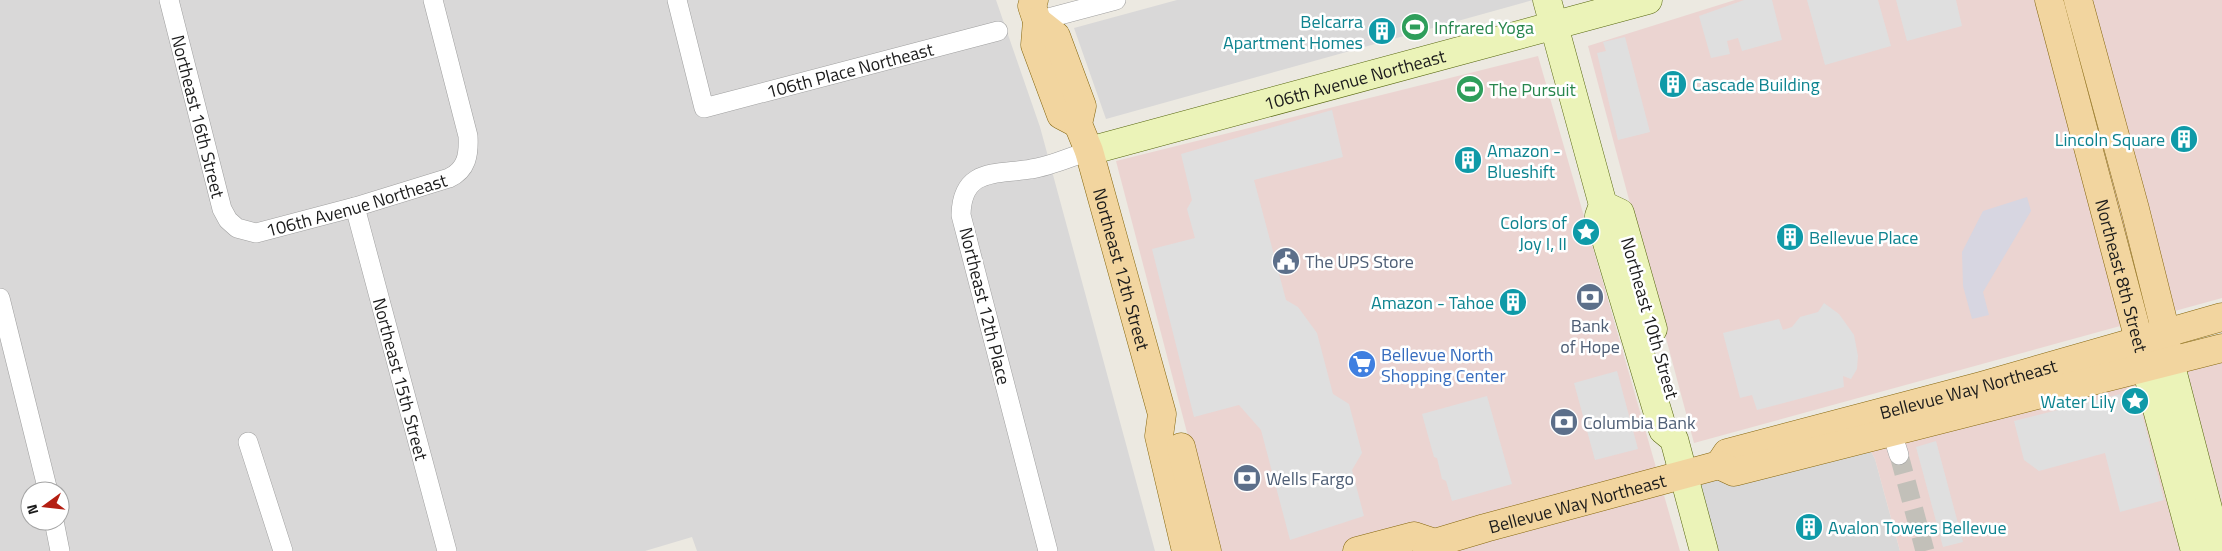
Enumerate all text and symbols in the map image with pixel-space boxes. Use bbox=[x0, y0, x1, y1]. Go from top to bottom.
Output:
place label: Belcarra Apartment Homes bbox=[1223, 8, 1363, 56]
sports icon: Infrared Yoga bbox=[1400, 12, 1430, 42]
place label: Infrared Yoga bbox=[1434, 14, 1534, 41]
building icon: Belcarra Apartment Homes bbox=[1367, 16, 1397, 46]
street label: Northeast 16th Street bbox=[165, 32, 232, 201]
street label: 106th Place Northeast bbox=[763, 35, 937, 105]
street label: 106th Avenue Northeast bbox=[1261, 42, 1449, 117]
building icon: Cascade Building bbox=[1658, 69, 1688, 99]
place label: Cascade Building bbox=[1692, 71, 1820, 98]
sports icon: The Pursuit bbox=[1455, 74, 1485, 104]
place label: The Pursuit bbox=[1489, 76, 1577, 103]
building icon: Lincoln Square bbox=[2169, 124, 2199, 154]
place label: Lincoln Square bbox=[2055, 126, 2165, 153]
place label: Amazon - Blueshift bbox=[1487, 137, 1561, 185]
building icon: Amazon - Blueshift bbox=[1453, 145, 1483, 175]
street label: 106th Avenue Northeast bbox=[263, 166, 451, 243]
street label: Northeast 12th Street bbox=[1086, 185, 1157, 354]
street label: Northeast 8th Street bbox=[2089, 196, 2155, 356]
place label: Colors of Joy I, II bbox=[1500, 209, 1567, 257]
place icon: Colors of Joy I, II bbox=[1571, 217, 1601, 247]
building icon: Bellevue Place bbox=[1775, 222, 1805, 252]
street label: Northeast 12th Place bbox=[952, 224, 1018, 388]
place label: Bellevue Place bbox=[1809, 224, 1918, 251]
street label: Northeast 10th Street bbox=[1614, 234, 1686, 403]
public building icon: The UPS Store bbox=[1271, 246, 1301, 276]
place label: The UPS Store bbox=[1305, 248, 1414, 275]
bank icon: Bank of Hope bbox=[1575, 282, 1605, 312]
building icon: Amazon - Tahoe bbox=[1498, 287, 1528, 317]
place label: Amazon - Tahoe bbox=[1371, 289, 1494, 316]
street label: Northeast 15th Street bbox=[366, 295, 436, 464]
place label: Bank of Hope bbox=[1560, 312, 1620, 360]
place label: Bellevue North Shopping Center bbox=[1381, 341, 1506, 389]
supermarket icon: Bellevue North Shopping Center bbox=[1347, 349, 1377, 379]
street label: Bellevue Way Northeast bbox=[1877, 351, 2061, 426]
place icon: Water Lily bbox=[2120, 386, 2150, 416]
place label: Water Lily bbox=[2040, 388, 2116, 415]
bank icon: Columbia Bank bbox=[1549, 407, 1579, 437]
place label: Columbia Bank bbox=[1583, 409, 1696, 436]
bank icon: Wells Fargo bbox=[1232, 463, 1262, 493]
place label: Wells Fargo bbox=[1266, 465, 1354, 492]
street label: Bellevue Way Northeast bbox=[1485, 466, 1670, 540]
north arrow bbox=[20, 481, 70, 531]
text: N bbox=[21, 502, 43, 517]
building icon: Avalon Towers Bellevue bbox=[1794, 512, 1824, 542]
place label: Avalon Towers Bellevue bbox=[1828, 514, 2007, 541]

